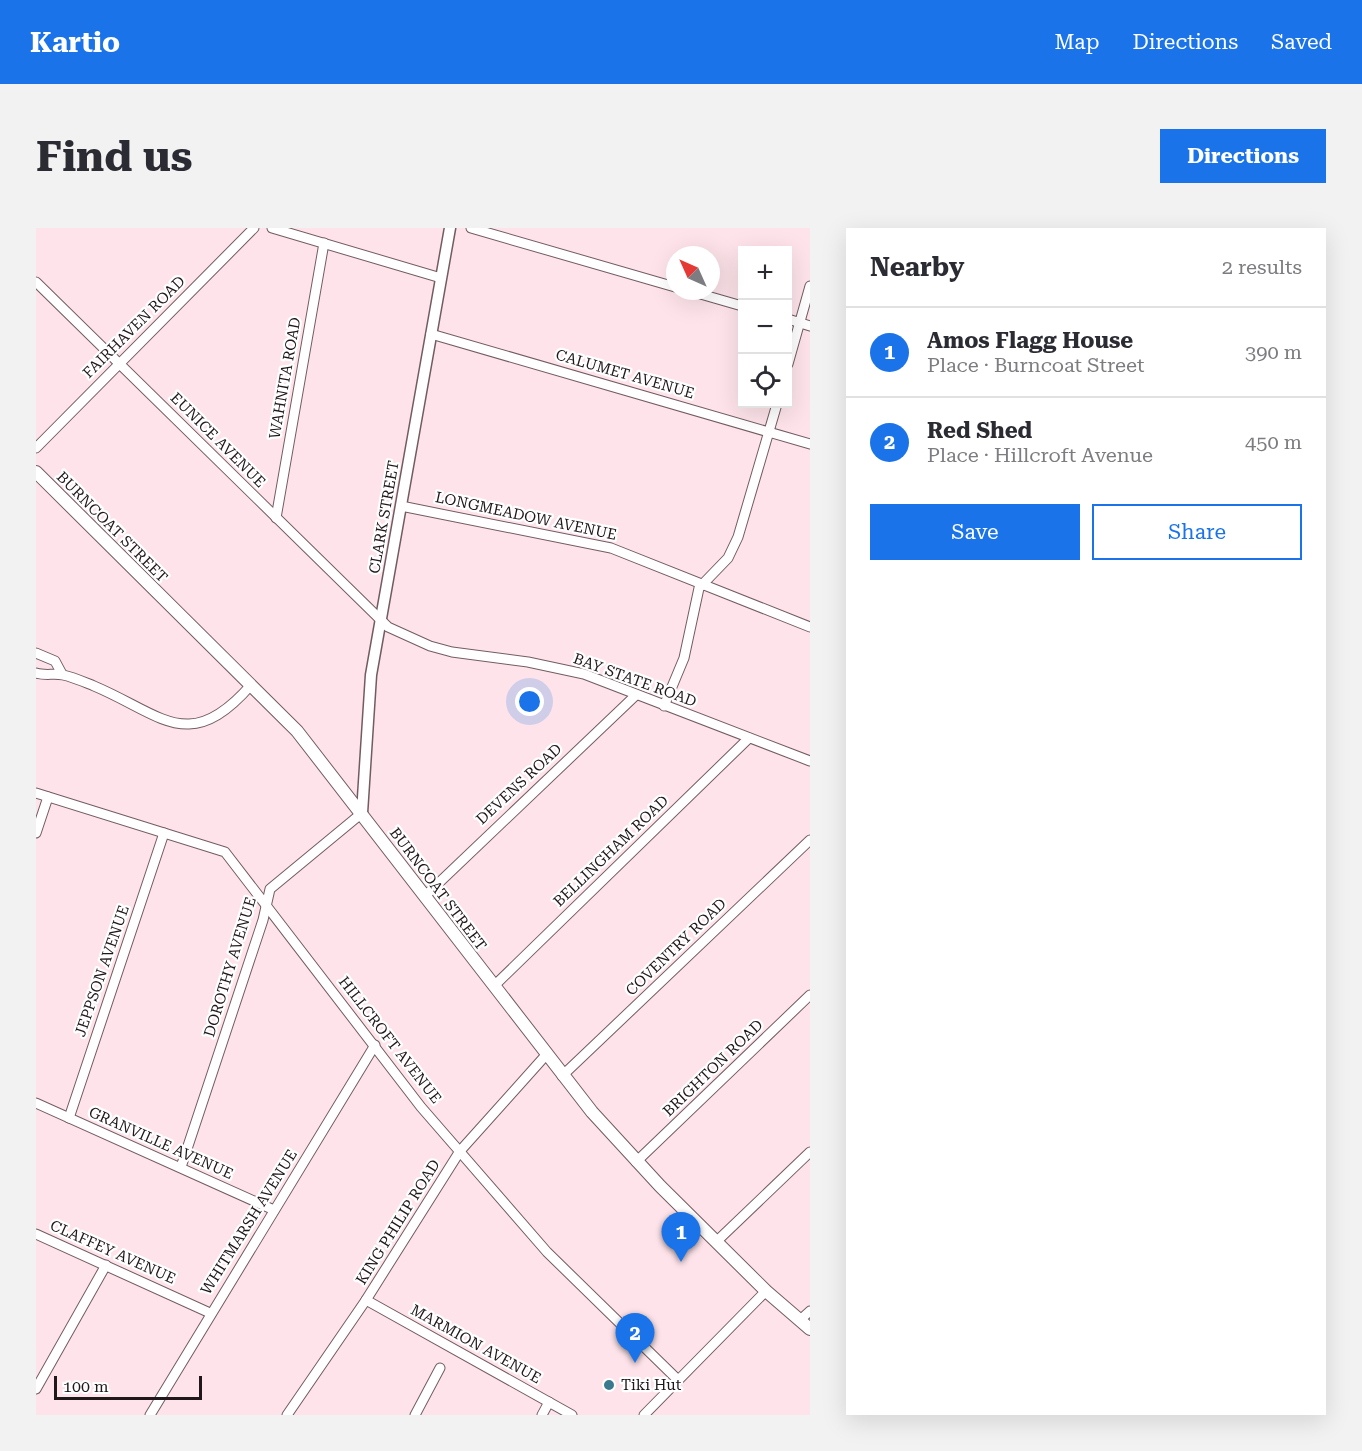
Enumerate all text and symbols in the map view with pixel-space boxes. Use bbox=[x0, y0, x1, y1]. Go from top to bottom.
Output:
text: Kartio bbox=[30, 26, 120, 59]
text: Map bbox=[1055, 30, 1099, 54]
text: Directions bbox=[1132, 30, 1238, 54]
text: Saved bbox=[1271, 30, 1332, 54]
button: Directions bbox=[1160, 129, 1326, 183]
text: Find us bbox=[36, 132, 193, 181]
north arrow bbox=[666, 246, 720, 300]
map controls bbox=[738, 246, 792, 408]
button: + bbox=[738, 246, 792, 300]
text: Nearby bbox=[870, 252, 964, 282]
text: 2 results bbox=[1222, 255, 1302, 279]
street label: FAIRHAVEN ROAD bbox=[79, 272, 189, 382]
button: − bbox=[738, 300, 792, 354]
street label: WAHNITA ROAD bbox=[265, 316, 305, 440]
text: Amos Flagg House bbox=[927, 328, 1133, 353]
text: 1 bbox=[884, 340, 895, 364]
text: 390 m bbox=[1245, 340, 1302, 364]
street label: CALUMET AVENUE bbox=[554, 346, 696, 402]
text: Place · Burncoat Street bbox=[927, 353, 1144, 377]
button: locate bbox=[738, 354, 792, 408]
street label: EUNICE AVENUE bbox=[167, 389, 269, 491]
text: Red Shed bbox=[927, 418, 1032, 443]
text: 2 bbox=[884, 430, 895, 454]
text: 450 m bbox=[1245, 430, 1302, 454]
text: Place · Hillcroft Avenue bbox=[927, 443, 1153, 467]
street label: CLARK STREET bbox=[365, 459, 403, 575]
street label: BURNCOAT STREET bbox=[53, 468, 171, 586]
street label: LONGMEADOW AVENUE bbox=[434, 488, 618, 544]
button: Save bbox=[870, 504, 1080, 560]
button: Share bbox=[1092, 504, 1302, 560]
street label: BAY STATE ROAD bbox=[571, 649, 699, 711]
your location bbox=[515, 687, 544, 716]
street label: DEVENS ROAD bbox=[472, 740, 566, 828]
street label: BELLINGHAM ROAD bbox=[550, 792, 672, 910]
street label: BURNCOAT STREET bbox=[386, 824, 490, 954]
street label: DOROTHY AVENUE bbox=[200, 895, 260, 1039]
street label: COVENTRY ROAD bbox=[622, 895, 730, 999]
street label: JEPPSON AVENUE bbox=[71, 903, 133, 1039]
street label: HILLCROFT AVENUE bbox=[335, 973, 445, 1107]
street label: BRIGHTON ROAD bbox=[659, 1016, 767, 1120]
street label: GRANVILLE AVENUE bbox=[86, 1103, 236, 1183]
street label: WHITMARSH AVENUE bbox=[197, 1146, 301, 1298]
street label: KING PHILIP ROAD bbox=[352, 1156, 444, 1288]
pin: 1 bbox=[662, 1212, 700, 1262]
street label: CLAFFEY AVENUE bbox=[47, 1216, 179, 1288]
street label: MARMION AVENUE bbox=[408, 1301, 544, 1387]
pin: 2 bbox=[616, 1314, 654, 1363]
scale bar bbox=[54, 1373, 202, 1400]
place label: Tiki Hut bbox=[621, 1376, 682, 1394]
text: 100 m bbox=[63, 1377, 109, 1396]
marker: Tiki Hut bbox=[602, 1378, 616, 1392]

